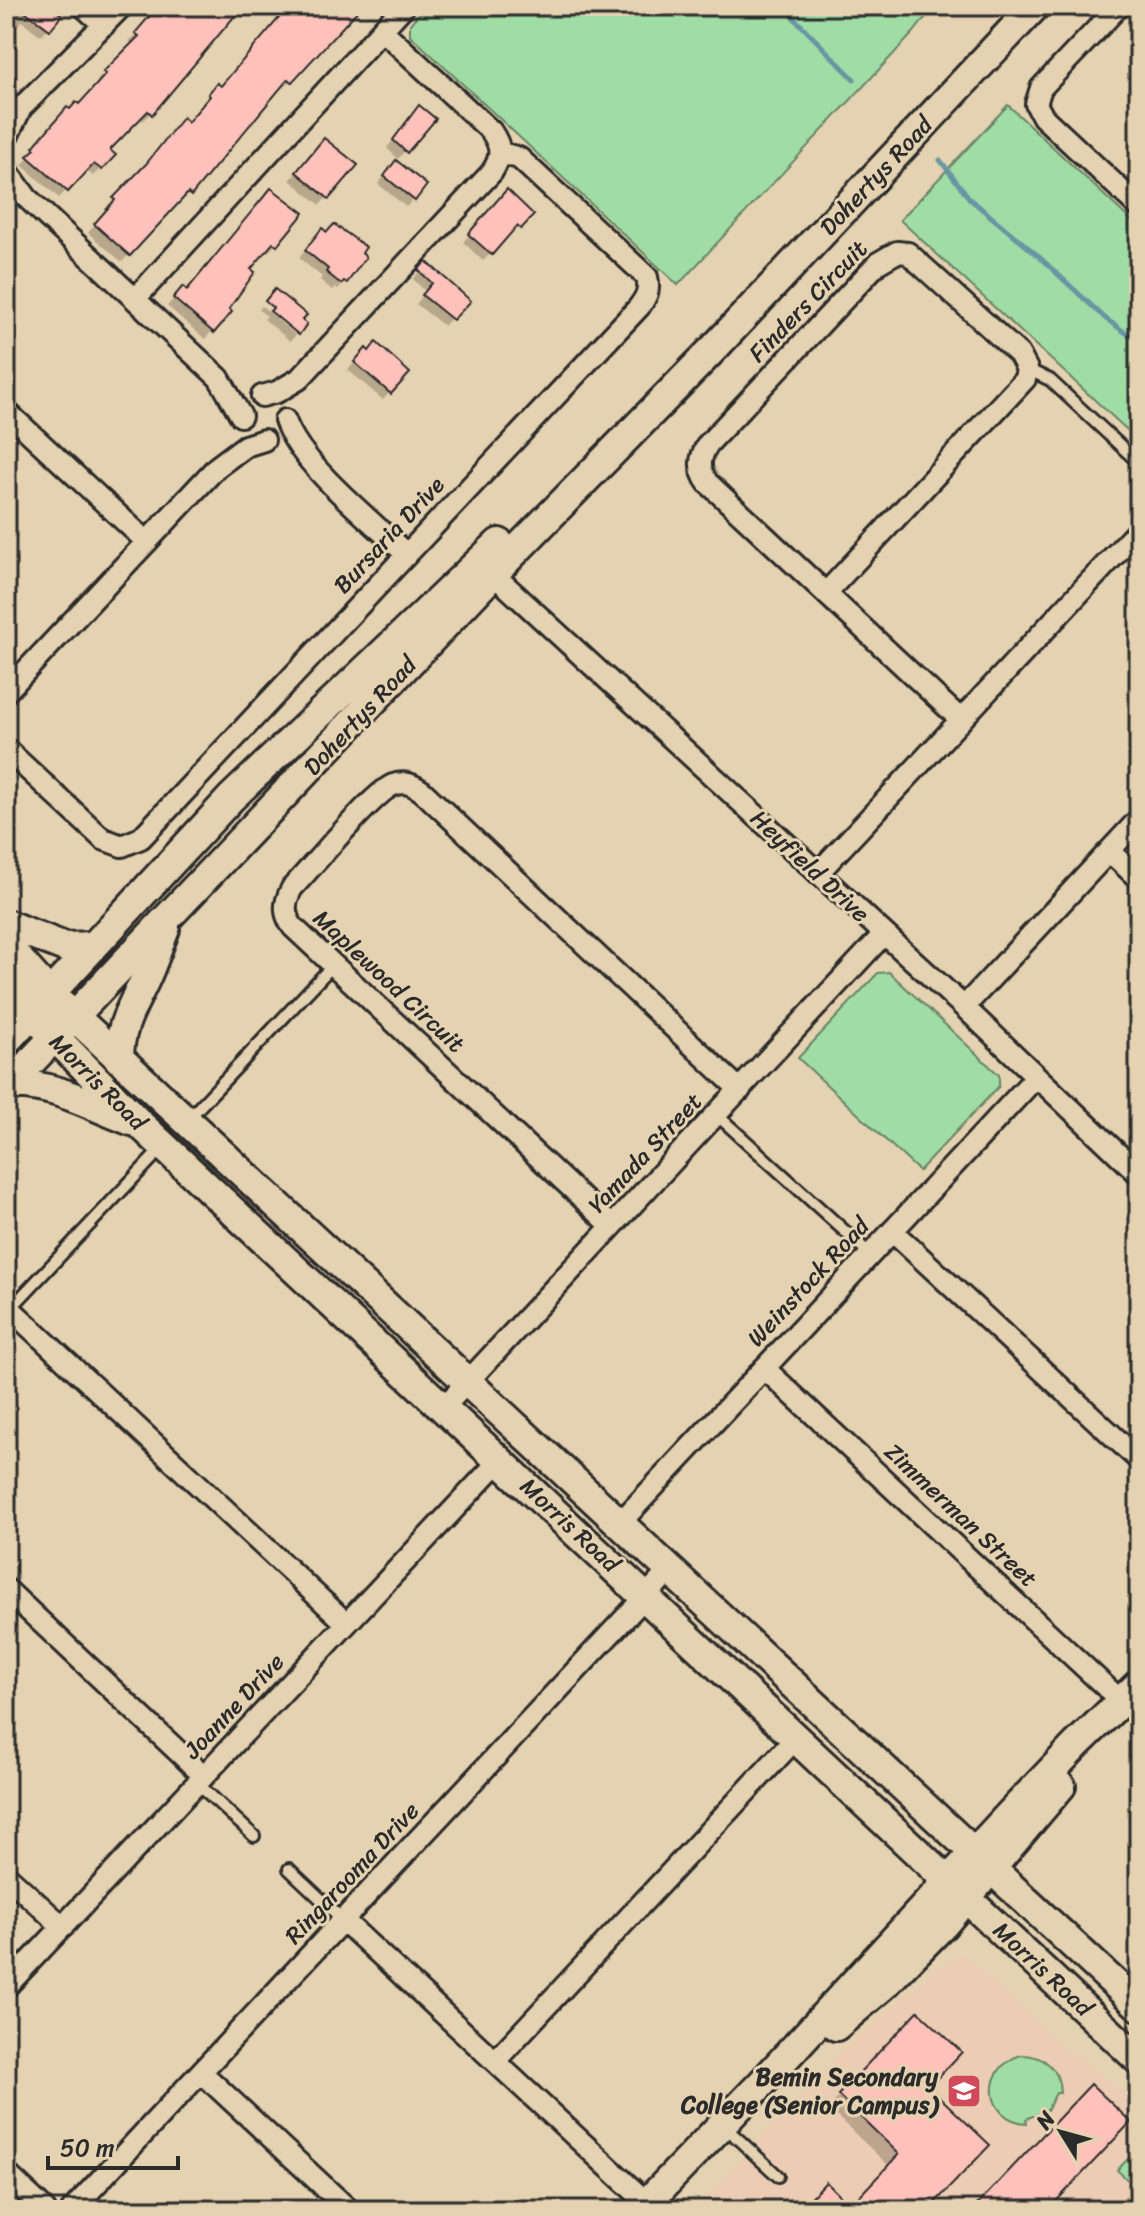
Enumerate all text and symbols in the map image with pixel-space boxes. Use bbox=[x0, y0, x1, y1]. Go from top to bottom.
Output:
street label: Dohertys Road bbox=[809, 105, 944, 246]
street label: Finders Circuit bbox=[738, 230, 878, 372]
street label: Bursaria Drive bbox=[323, 466, 456, 604]
street label: Dohertys Road bbox=[293, 645, 428, 786]
street label: Heyfield Drive bbox=[740, 799, 880, 933]
street label: Maplewood Circuit bbox=[303, 899, 475, 1063]
street label: Morris Road bbox=[39, 1023, 159, 1143]
street label: Yamada Street bbox=[577, 1082, 713, 1224]
street label: Weinstock Road bbox=[736, 1206, 881, 1357]
street label: Zimmerman Street bbox=[874, 1432, 1048, 1598]
street label: Morris Road bbox=[510, 1467, 632, 1585]
street label: Joanne Drive bbox=[172, 1643, 295, 1770]
street label: Ringarooma Drive bbox=[274, 1792, 430, 1954]
street label: Morris Road bbox=[983, 1911, 1105, 2029]
place label: Bemin Secondary College (Senior Campus) bbox=[680, 2056, 939, 2126]
school or university icon: Bemin Secondary College (Senior Campus) bbox=[945, 2072, 983, 2110]
north arrow bbox=[1021, 2092, 1101, 2172]
text: N bbox=[1025, 2102, 1066, 2139]
scale bar bbox=[48, 2120, 178, 2170]
text: 50 m bbox=[60, 2127, 115, 2169]

